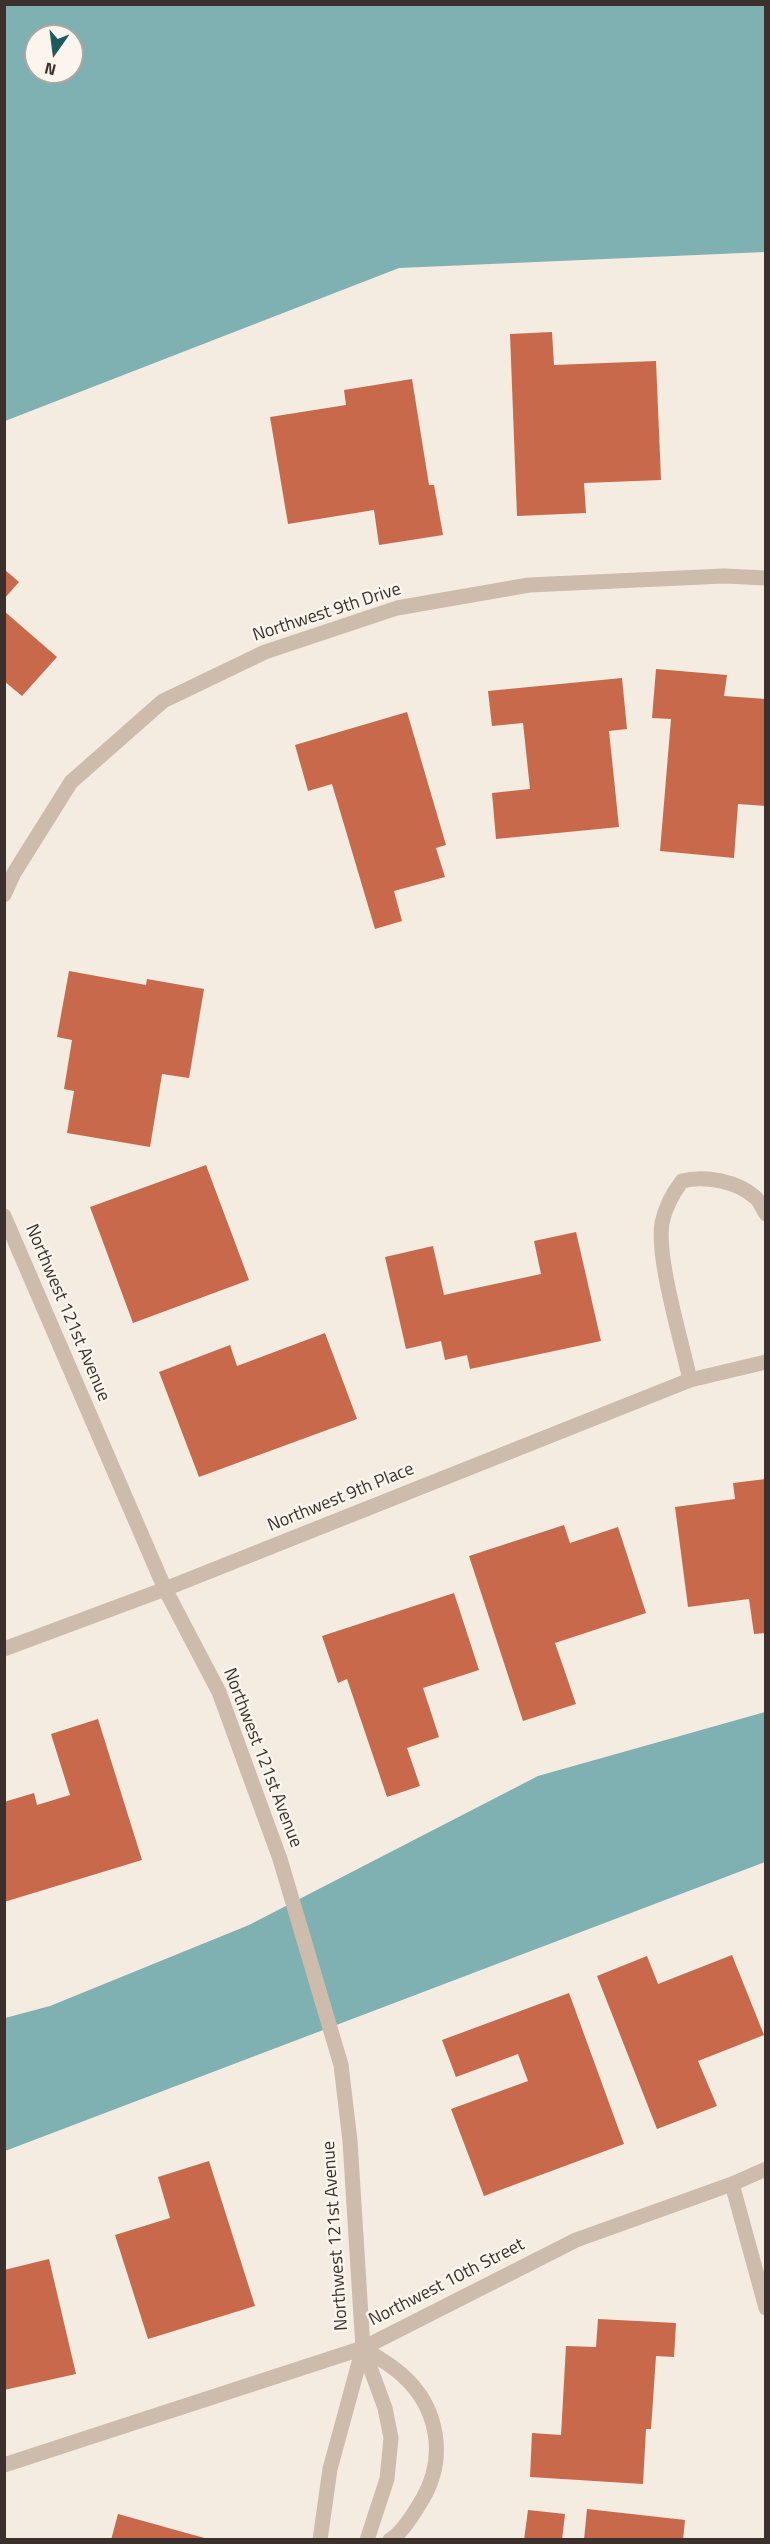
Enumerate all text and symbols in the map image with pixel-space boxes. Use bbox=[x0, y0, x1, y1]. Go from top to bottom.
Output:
north arrow bbox=[24, 24, 84, 84]
text: N bbox=[42, 57, 58, 83]
street label: Northwest 9th Drive bbox=[250, 579, 404, 647]
street label: Northwest 121st Avenue bbox=[20, 1221, 114, 1405]
street label: Northwest 9th Place bbox=[265, 1459, 417, 1537]
street label: Northwest 121st Avenue bbox=[218, 1665, 306, 1851]
street label: Northwest 121st Avenue bbox=[319, 2140, 353, 2332]
street label: Northwest 10th Street bbox=[366, 2234, 528, 2332]

